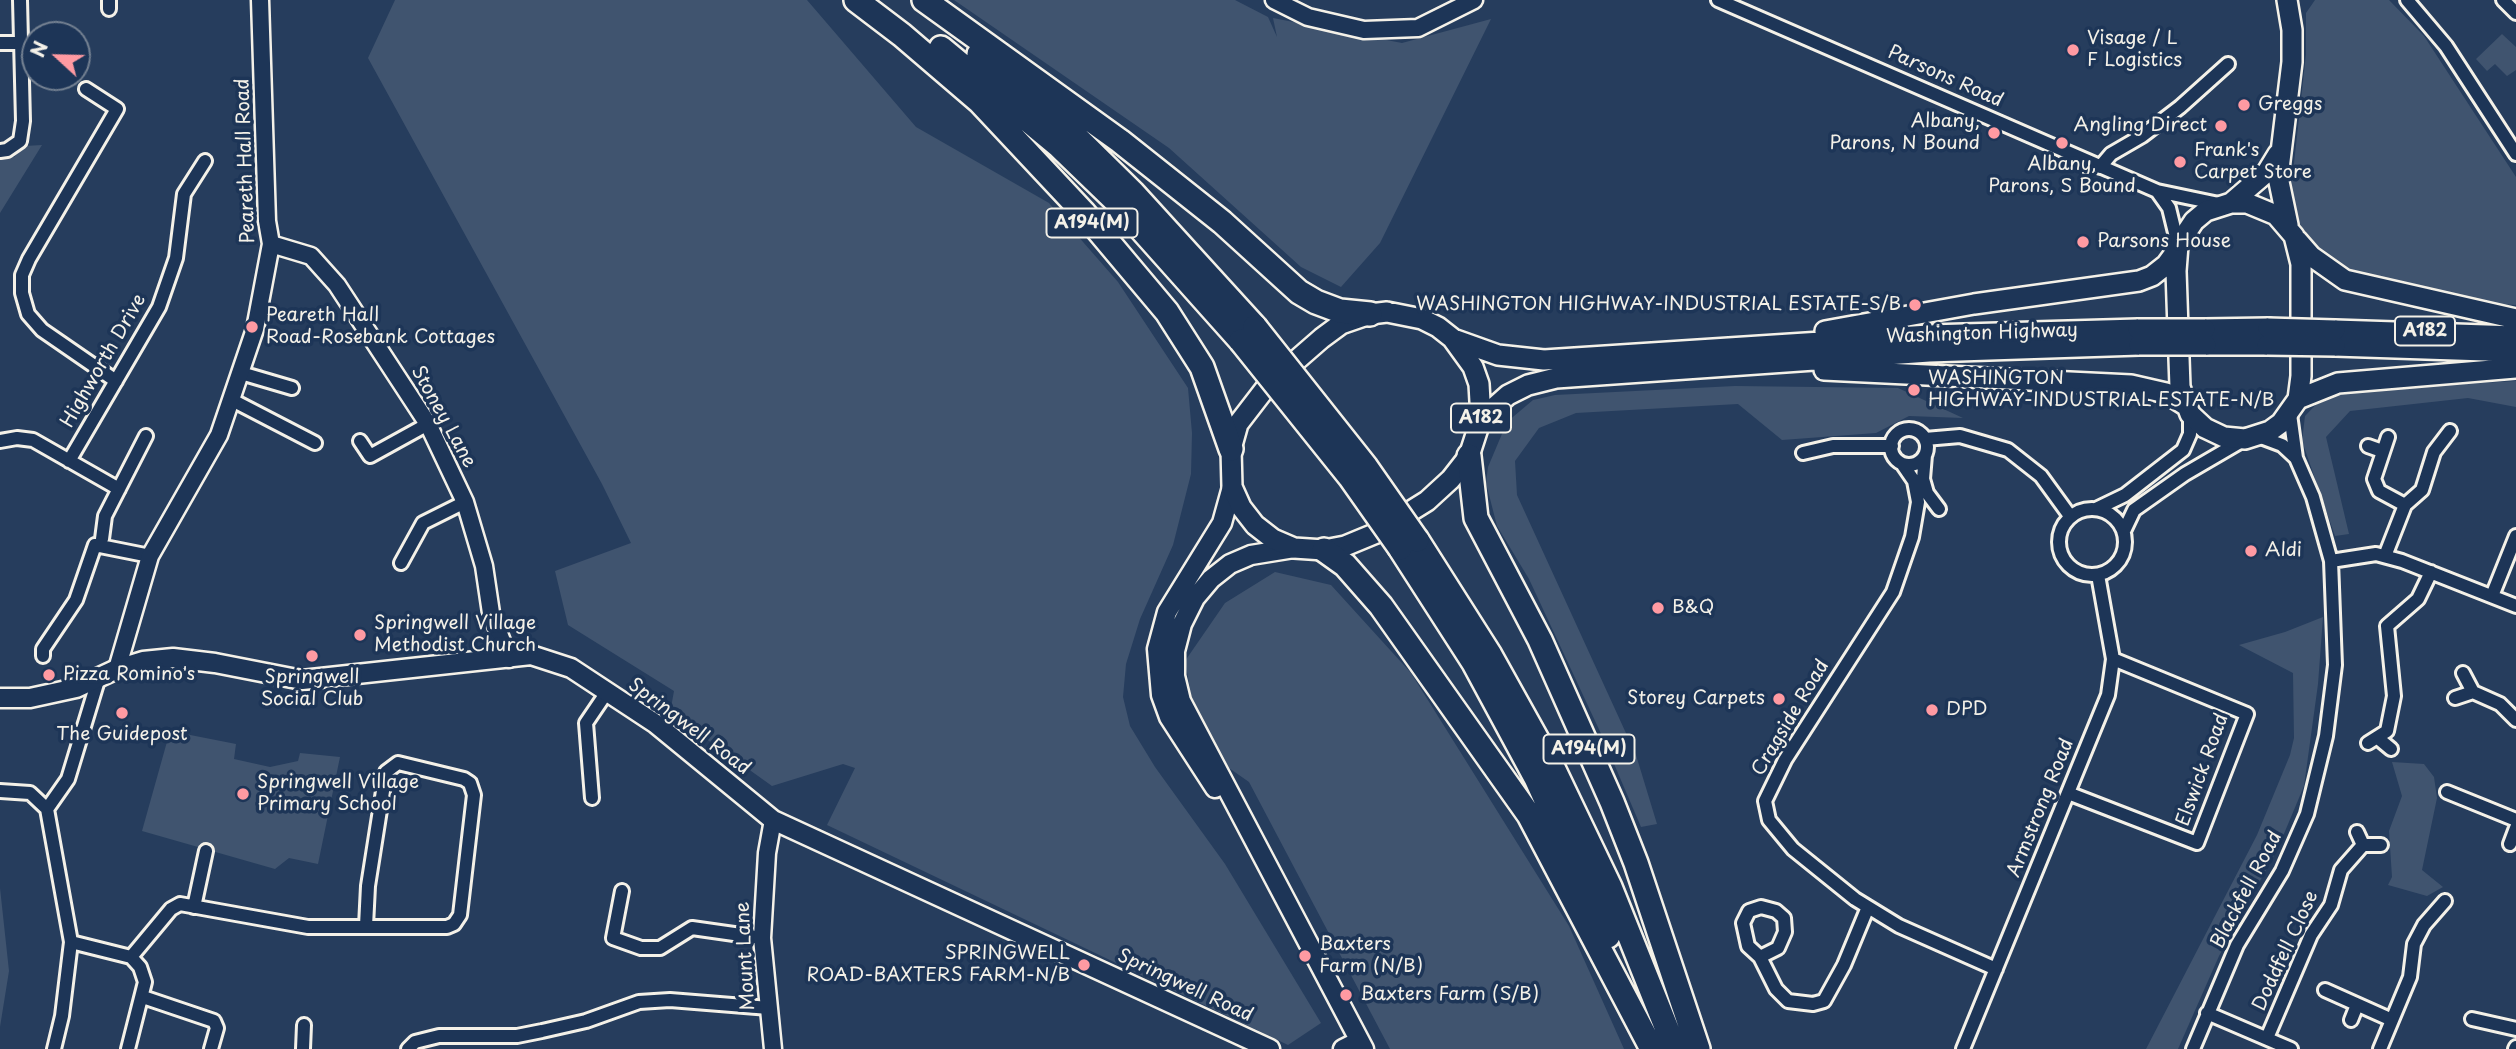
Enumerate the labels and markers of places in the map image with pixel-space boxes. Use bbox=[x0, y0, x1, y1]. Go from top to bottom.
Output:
place label: Visage / L F Logistics bbox=[2087, 28, 2182, 72]
marker: Visage / L F Logistics bbox=[2065, 42, 2081, 58]
place label: Greggs bbox=[2258, 94, 2322, 116]
marker: Greggs bbox=[2236, 97, 2252, 113]
place label: Albany, Parons, N Bound bbox=[1830, 111, 1980, 155]
place label: Angling Direct bbox=[2074, 115, 2207, 137]
marker: Angling Direct bbox=[2213, 118, 2229, 134]
marker: Albany, Parons, N Bound bbox=[1986, 125, 2002, 141]
marker: Albany, Parons, S Bound bbox=[2054, 135, 2070, 151]
place label: Frank's Carpet Store bbox=[2194, 140, 2312, 184]
place label: Albany, Parons, S Bound bbox=[1988, 154, 2136, 198]
marker: Frank's Carpet Store bbox=[2172, 154, 2188, 170]
place label: Parsons House bbox=[2097, 231, 2231, 253]
marker: Parsons House bbox=[2075, 234, 2091, 250]
place label: WASHINGTON HIGHWAY-INDUSTRIAL ESTATE-S/B bbox=[1416, 294, 1901, 316]
marker: WASHINGTON HIGHWAY-INDUSTRIAL ESTATE-S/B bbox=[1907, 297, 1923, 313]
place label: Peareth Hall Road-Rosebank Cottages bbox=[266, 305, 495, 349]
marker: Peareth Hall Road-Rosebank Cottages bbox=[244, 319, 260, 335]
place label: WASHINGTON HIGHWAY-INDUSTRIAL ESTATE-N/B bbox=[1928, 368, 2274, 412]
marker: WASHINGTON HIGHWAY-INDUSTRIAL ESTATE-N/B bbox=[1906, 382, 1922, 398]
place label: Aldi bbox=[2265, 540, 2302, 562]
marker: Aldi bbox=[2243, 543, 2259, 559]
place label: B&Q bbox=[1672, 597, 1714, 619]
marker: B&Q bbox=[1650, 600, 1666, 616]
place label: Springwell Village Methodist Church bbox=[374, 613, 536, 657]
marker: Springwell Village Methodist Church bbox=[352, 627, 368, 643]
marker: Springwell Social Club bbox=[304, 648, 320, 664]
place label: Pizza Romino's bbox=[63, 664, 195, 686]
marker: Pizza Romino's bbox=[41, 667, 57, 683]
place label: Springwell Social Club bbox=[261, 667, 363, 711]
place label: Storey Carpets bbox=[1627, 688, 1765, 710]
marker: Storey Carpets bbox=[1771, 691, 1787, 707]
place label: DPD bbox=[1946, 699, 1988, 721]
marker: DPD bbox=[1924, 702, 1940, 718]
marker: The Guidepost bbox=[114, 705, 130, 721]
place label: The Guidepost bbox=[56, 724, 188, 746]
place label: Springwell Village Primary School bbox=[257, 772, 419, 816]
marker: Springwell Village Primary School bbox=[235, 786, 251, 802]
place label: Baxters Farm (N/B) bbox=[1319, 934, 1423, 978]
place label: SPRINGWELL ROAD-BAXTERS FARM-N/B bbox=[807, 943, 1070, 987]
marker: Baxters Farm (N/B) bbox=[1297, 948, 1313, 964]
marker: SPRINGWELL ROAD-BAXTERS FARM-N/B bbox=[1076, 957, 1092, 973]
place label: Baxters Farm (S/B) bbox=[1360, 984, 1539, 1006]
marker: Baxters Farm (S/B) bbox=[1338, 987, 1354, 1003]

